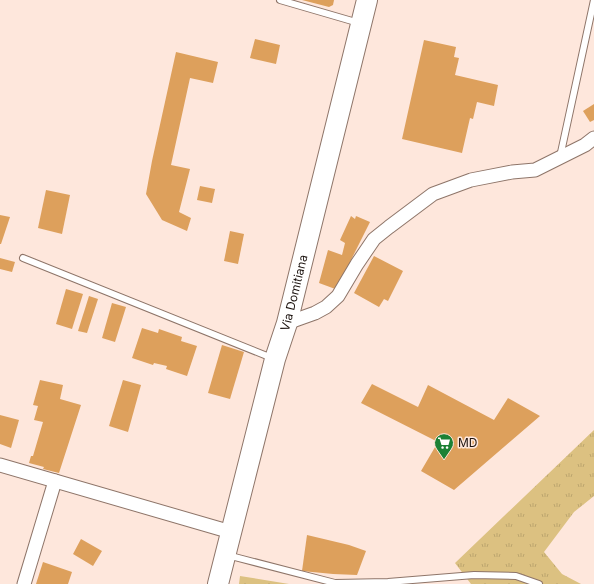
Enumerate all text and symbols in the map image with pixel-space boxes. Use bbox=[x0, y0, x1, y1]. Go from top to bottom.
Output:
street label: Via Domitiana bbox=[277, 253, 311, 333]
supermarket icon: MD bbox=[433, 432, 455, 460]
place label: MD bbox=[458, 435, 478, 450]

